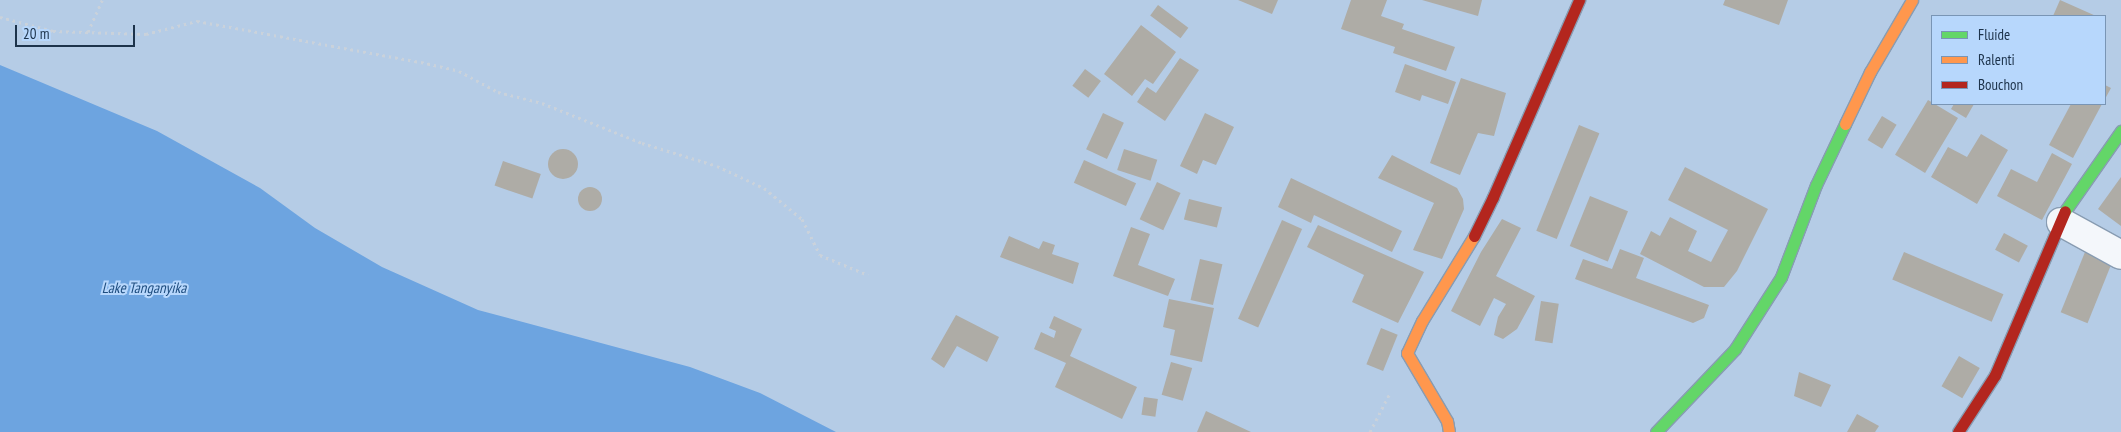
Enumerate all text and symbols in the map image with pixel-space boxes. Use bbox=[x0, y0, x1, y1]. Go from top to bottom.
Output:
scale bar bbox=[18, 15, 138, 47]
legend bbox=[1931, 15, 2106, 105]
text: 20 m bbox=[23, 24, 49, 43]
text: Fluide bbox=[1978, 25, 2010, 44]
text: Ralenti bbox=[1978, 50, 2015, 69]
text: Bouchon bbox=[1978, 75, 2023, 94]
water label: Lake Tanganyika bbox=[102, 279, 186, 297]

